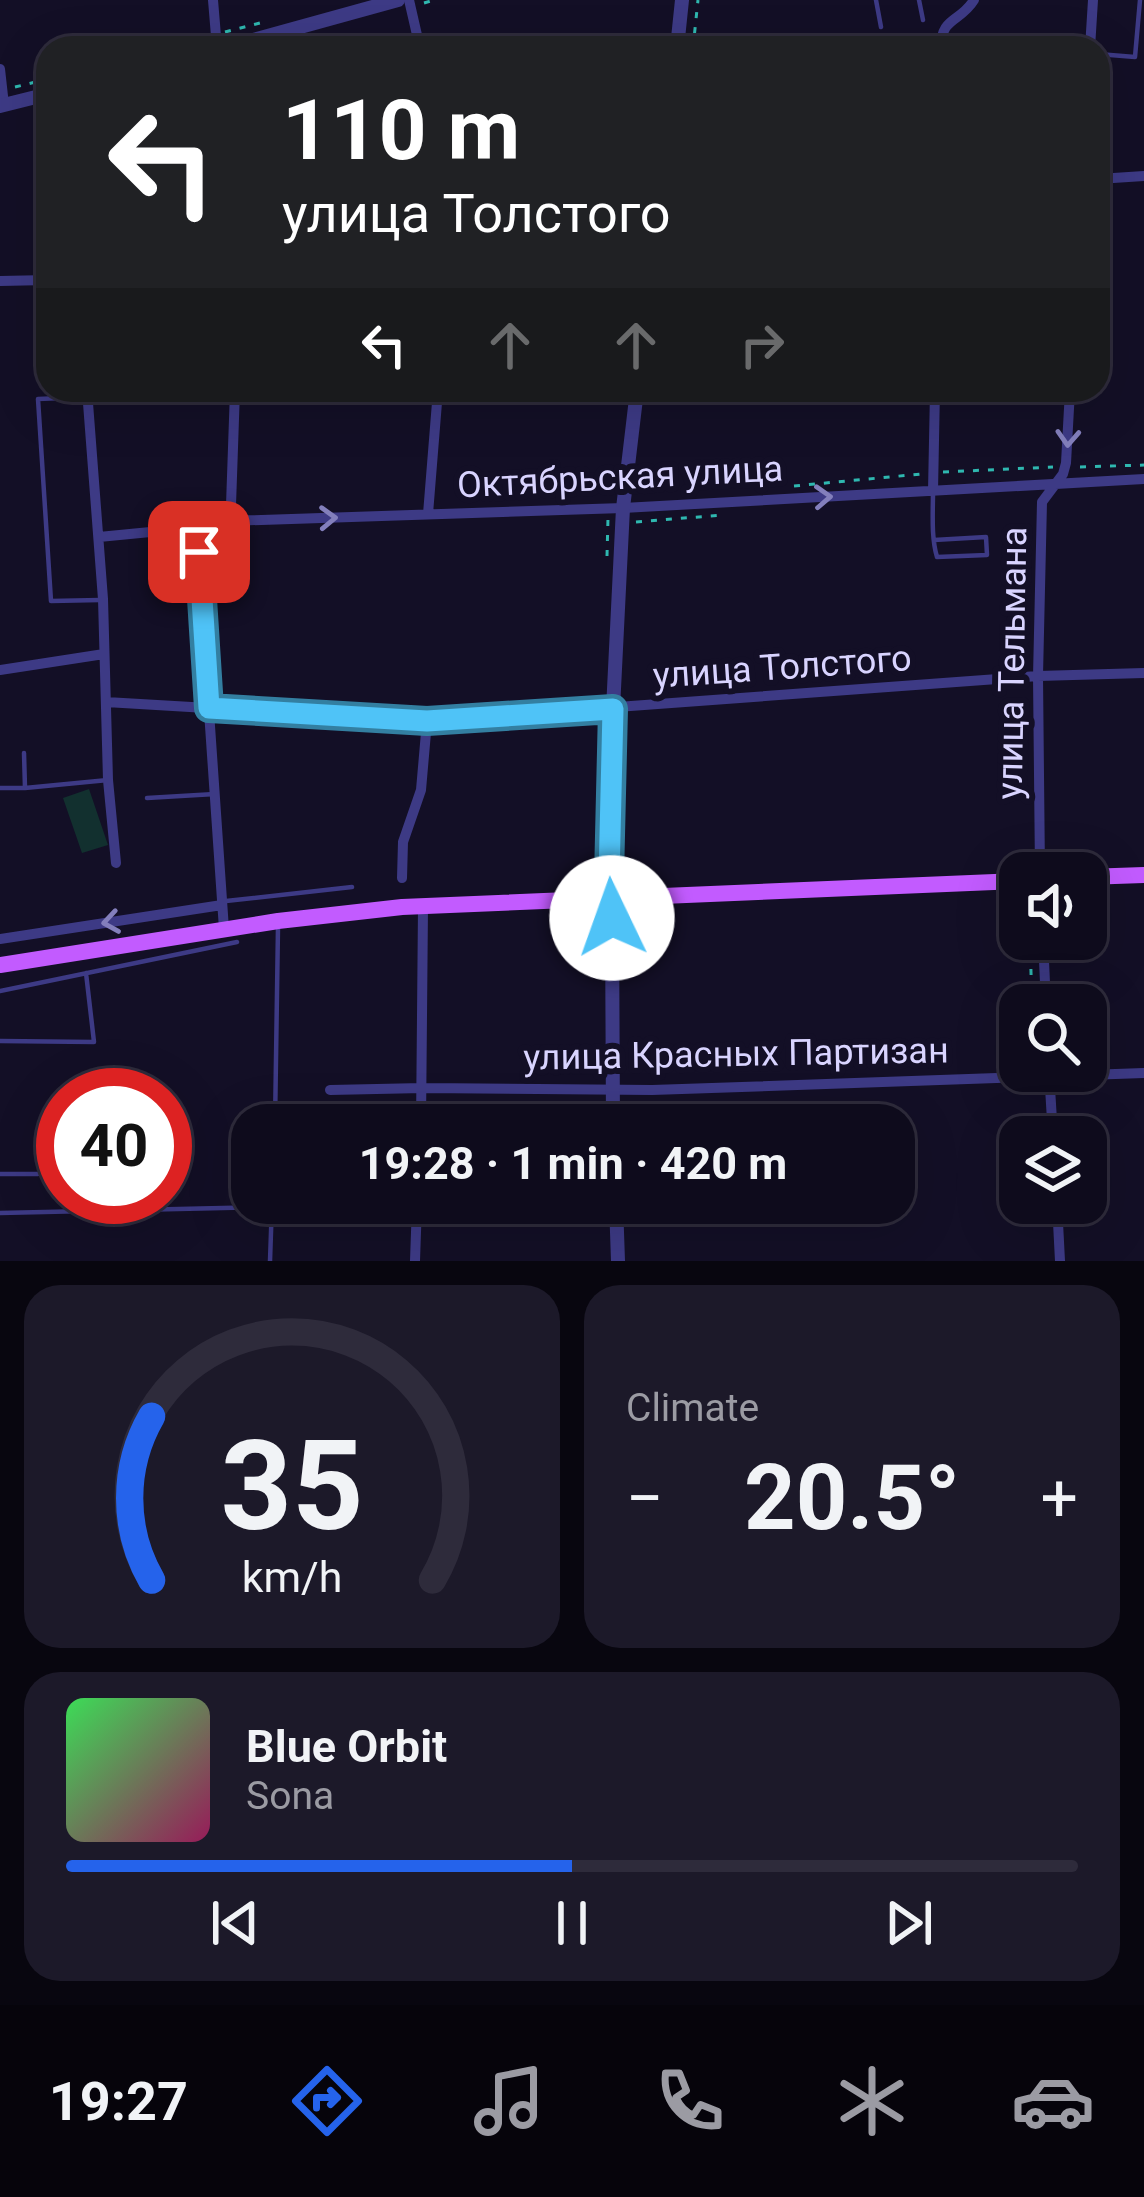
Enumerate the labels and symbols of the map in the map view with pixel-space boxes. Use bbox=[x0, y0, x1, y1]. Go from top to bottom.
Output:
one-way arrow bbox=[1055, 429, 1081, 448]
street label: Октябрьская улица bbox=[456, 447, 784, 507]
one-way arrow bbox=[814, 484, 833, 510]
pin bbox=[148, 501, 250, 603]
one-way arrow bbox=[319, 505, 338, 531]
street label: улица Тельмана bbox=[989, 526, 1035, 800]
street label: улица Толстого bbox=[651, 637, 913, 697]
position arrow bbox=[549, 855, 675, 981]
one-way arrow bbox=[101, 908, 121, 934]
street label: улица Красных Партизан bbox=[523, 1029, 949, 1079]
speed limit sign: 40 bbox=[36, 1068, 192, 1224]

